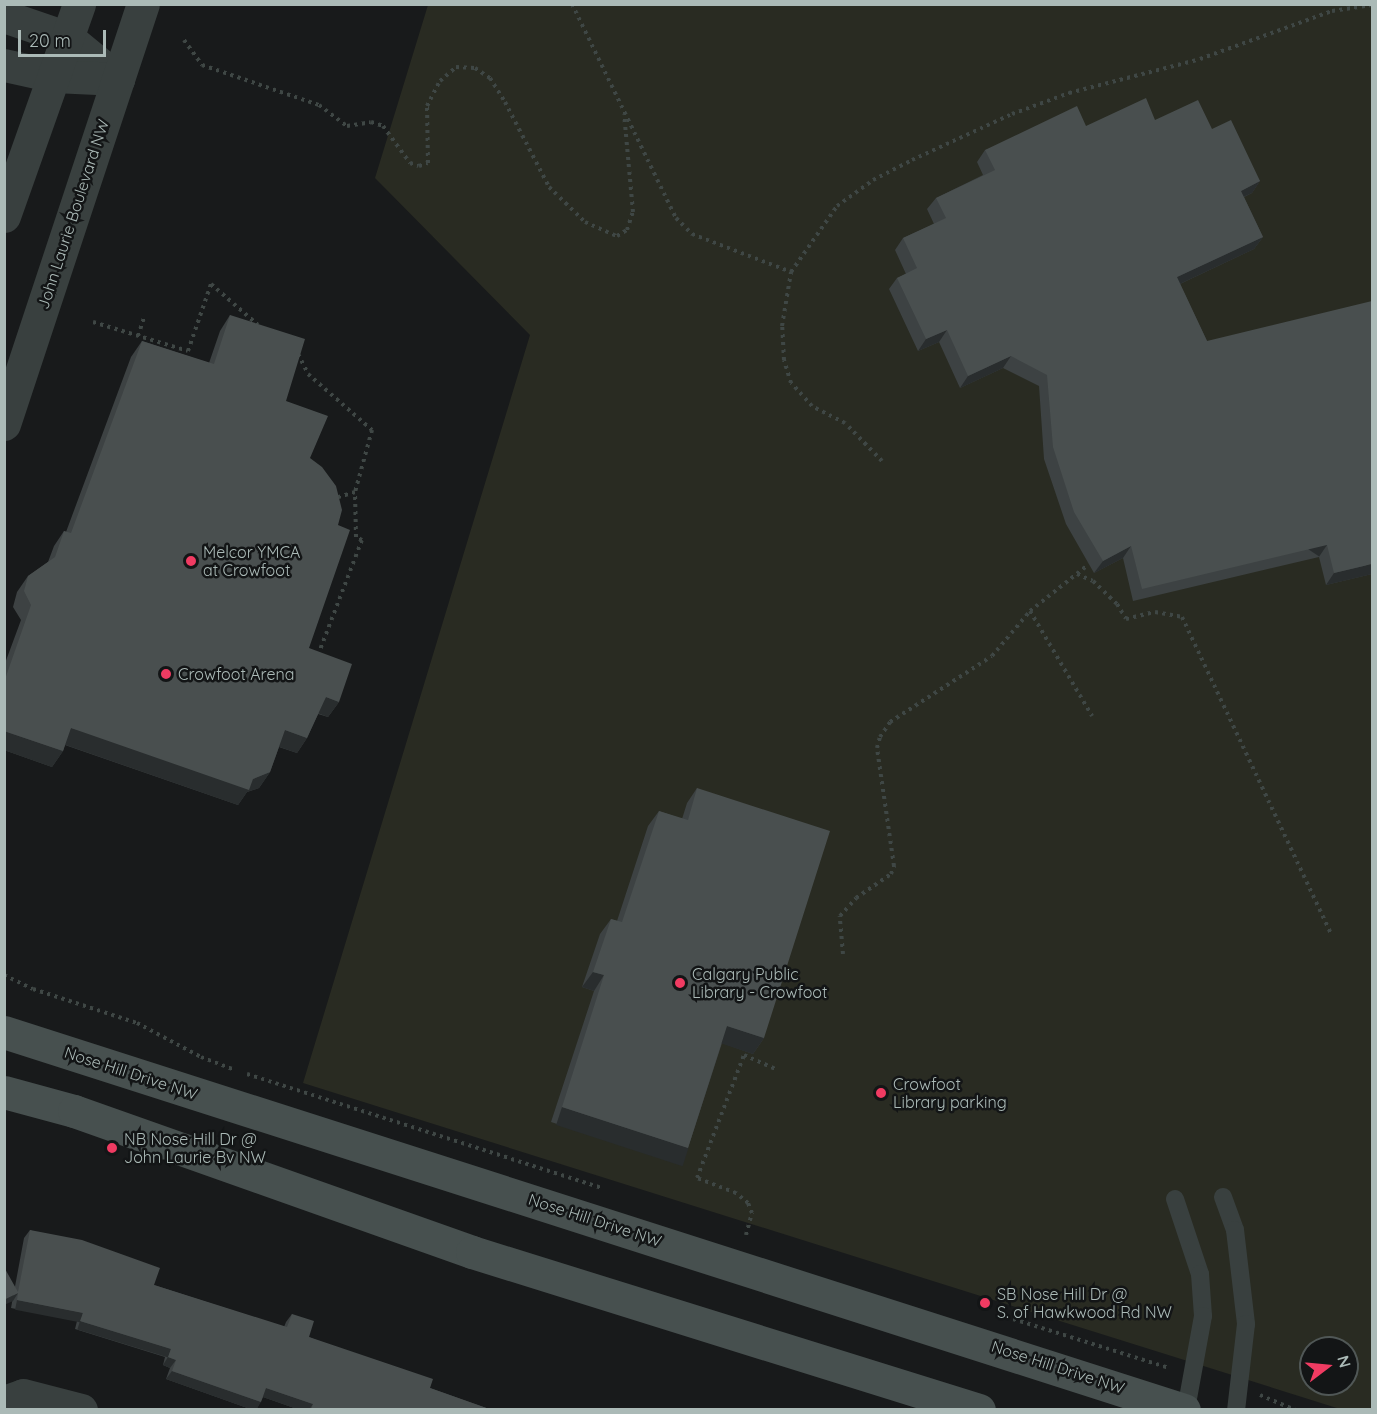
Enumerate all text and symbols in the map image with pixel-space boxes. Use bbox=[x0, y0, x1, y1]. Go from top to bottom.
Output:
scale bar bbox=[21, 18, 110, 56]
text: 20 m bbox=[29, 29, 71, 52]
street label: John Laurie Boulevard NW bbox=[33, 117, 113, 311]
place label: Melcor YMCA at Crowfoot bbox=[203, 542, 300, 580]
marker: Melcor YMCA at Crowfoot bbox=[184, 554, 198, 568]
place label: Crowfoot Arena bbox=[178, 664, 294, 684]
marker: Crowfoot Arena bbox=[159, 667, 173, 681]
place label: Calgary Public Library - Crowfoot bbox=[692, 964, 827, 1002]
marker: Calgary Public Library - Crowfoot bbox=[673, 976, 687, 990]
street label: Nose Hill Drive NW bbox=[62, 1042, 200, 1104]
place label: Crowfoot Library parking bbox=[893, 1074, 1007, 1112]
marker: Crowfoot Library parking bbox=[874, 1086, 888, 1100]
place label: NB Nose Hill Dr @ John Laurie Bv NW bbox=[124, 1129, 266, 1167]
marker: NB Nose Hill Dr @ John Laurie Bv NW bbox=[105, 1141, 119, 1155]
street label: Nose Hill Drive NW bbox=[526, 1189, 664, 1251]
place label: SB Nose Hill Dr @ S. of Hawkwood Rd NW bbox=[997, 1284, 1172, 1322]
marker: SB Nose Hill Dr @ S. of Hawkwood Rd NW bbox=[978, 1296, 992, 1310]
street label: Nose Hill Drive NW bbox=[989, 1336, 1127, 1398]
north arrow bbox=[1299, 1336, 1359, 1396]
text: N bbox=[1333, 1353, 1356, 1370]

